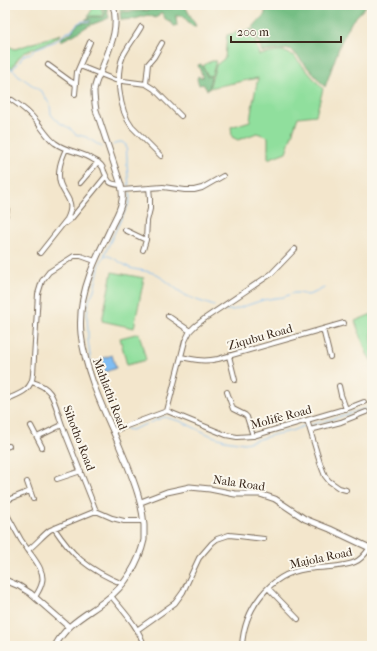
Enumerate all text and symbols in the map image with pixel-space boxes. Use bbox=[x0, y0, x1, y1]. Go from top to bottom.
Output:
scale bar bbox=[231, 18, 341, 44]
text: 200 m bbox=[237, 25, 269, 39]
street label: Ziqubu Road bbox=[226, 321, 294, 353]
street label: Mahlathi Road bbox=[90, 356, 130, 432]
street label: Molife Road bbox=[249, 402, 314, 432]
street label: Sihotho Road bbox=[60, 403, 98, 473]
street label: Nala Road bbox=[212, 472, 266, 494]
street label: Majola Road bbox=[288, 544, 354, 571]

